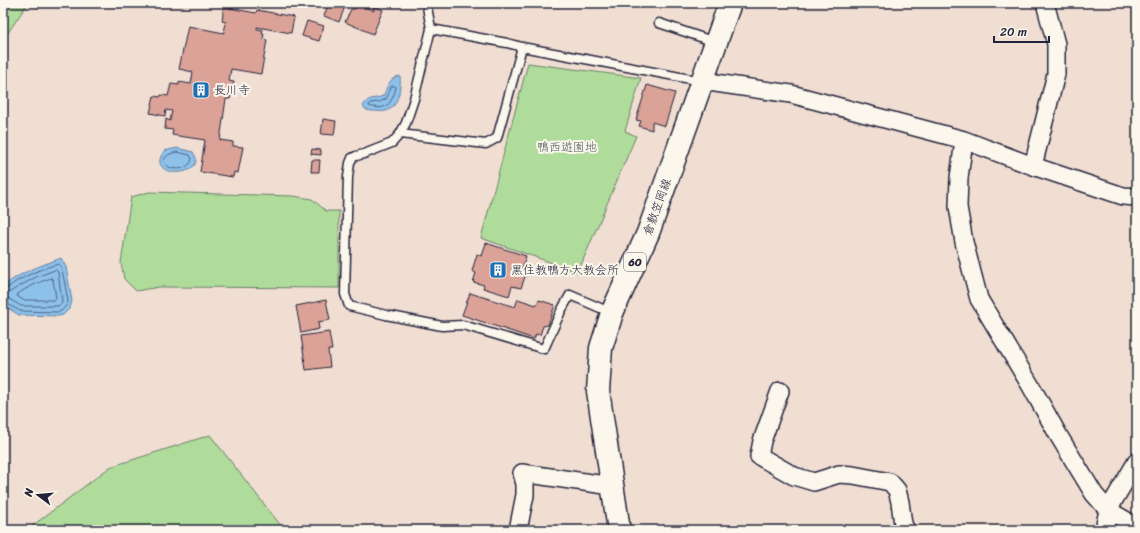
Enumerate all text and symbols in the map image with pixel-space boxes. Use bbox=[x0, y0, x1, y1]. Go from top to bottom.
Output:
scale bar bbox=[994, 18, 1049, 44]
text: 20 m bbox=[1000, 21, 1027, 43]
place label: 長川寺 bbox=[214, 79, 250, 101]
building icon: 長川寺 bbox=[191, 80, 211, 100]
park label: 鴨西遊園地 bbox=[537, 136, 597, 158]
street label: 倉敷笠岡線 bbox=[636, 175, 678, 239]
road number: 60 bbox=[624, 253, 646, 271]
place label: 黒住教鴨方大教会所 bbox=[511, 259, 619, 281]
building icon: 黒住教鴨方大教会所 bbox=[488, 260, 508, 280]
north arrow bbox=[18, 475, 58, 515]
text: N bbox=[18, 486, 39, 500]

